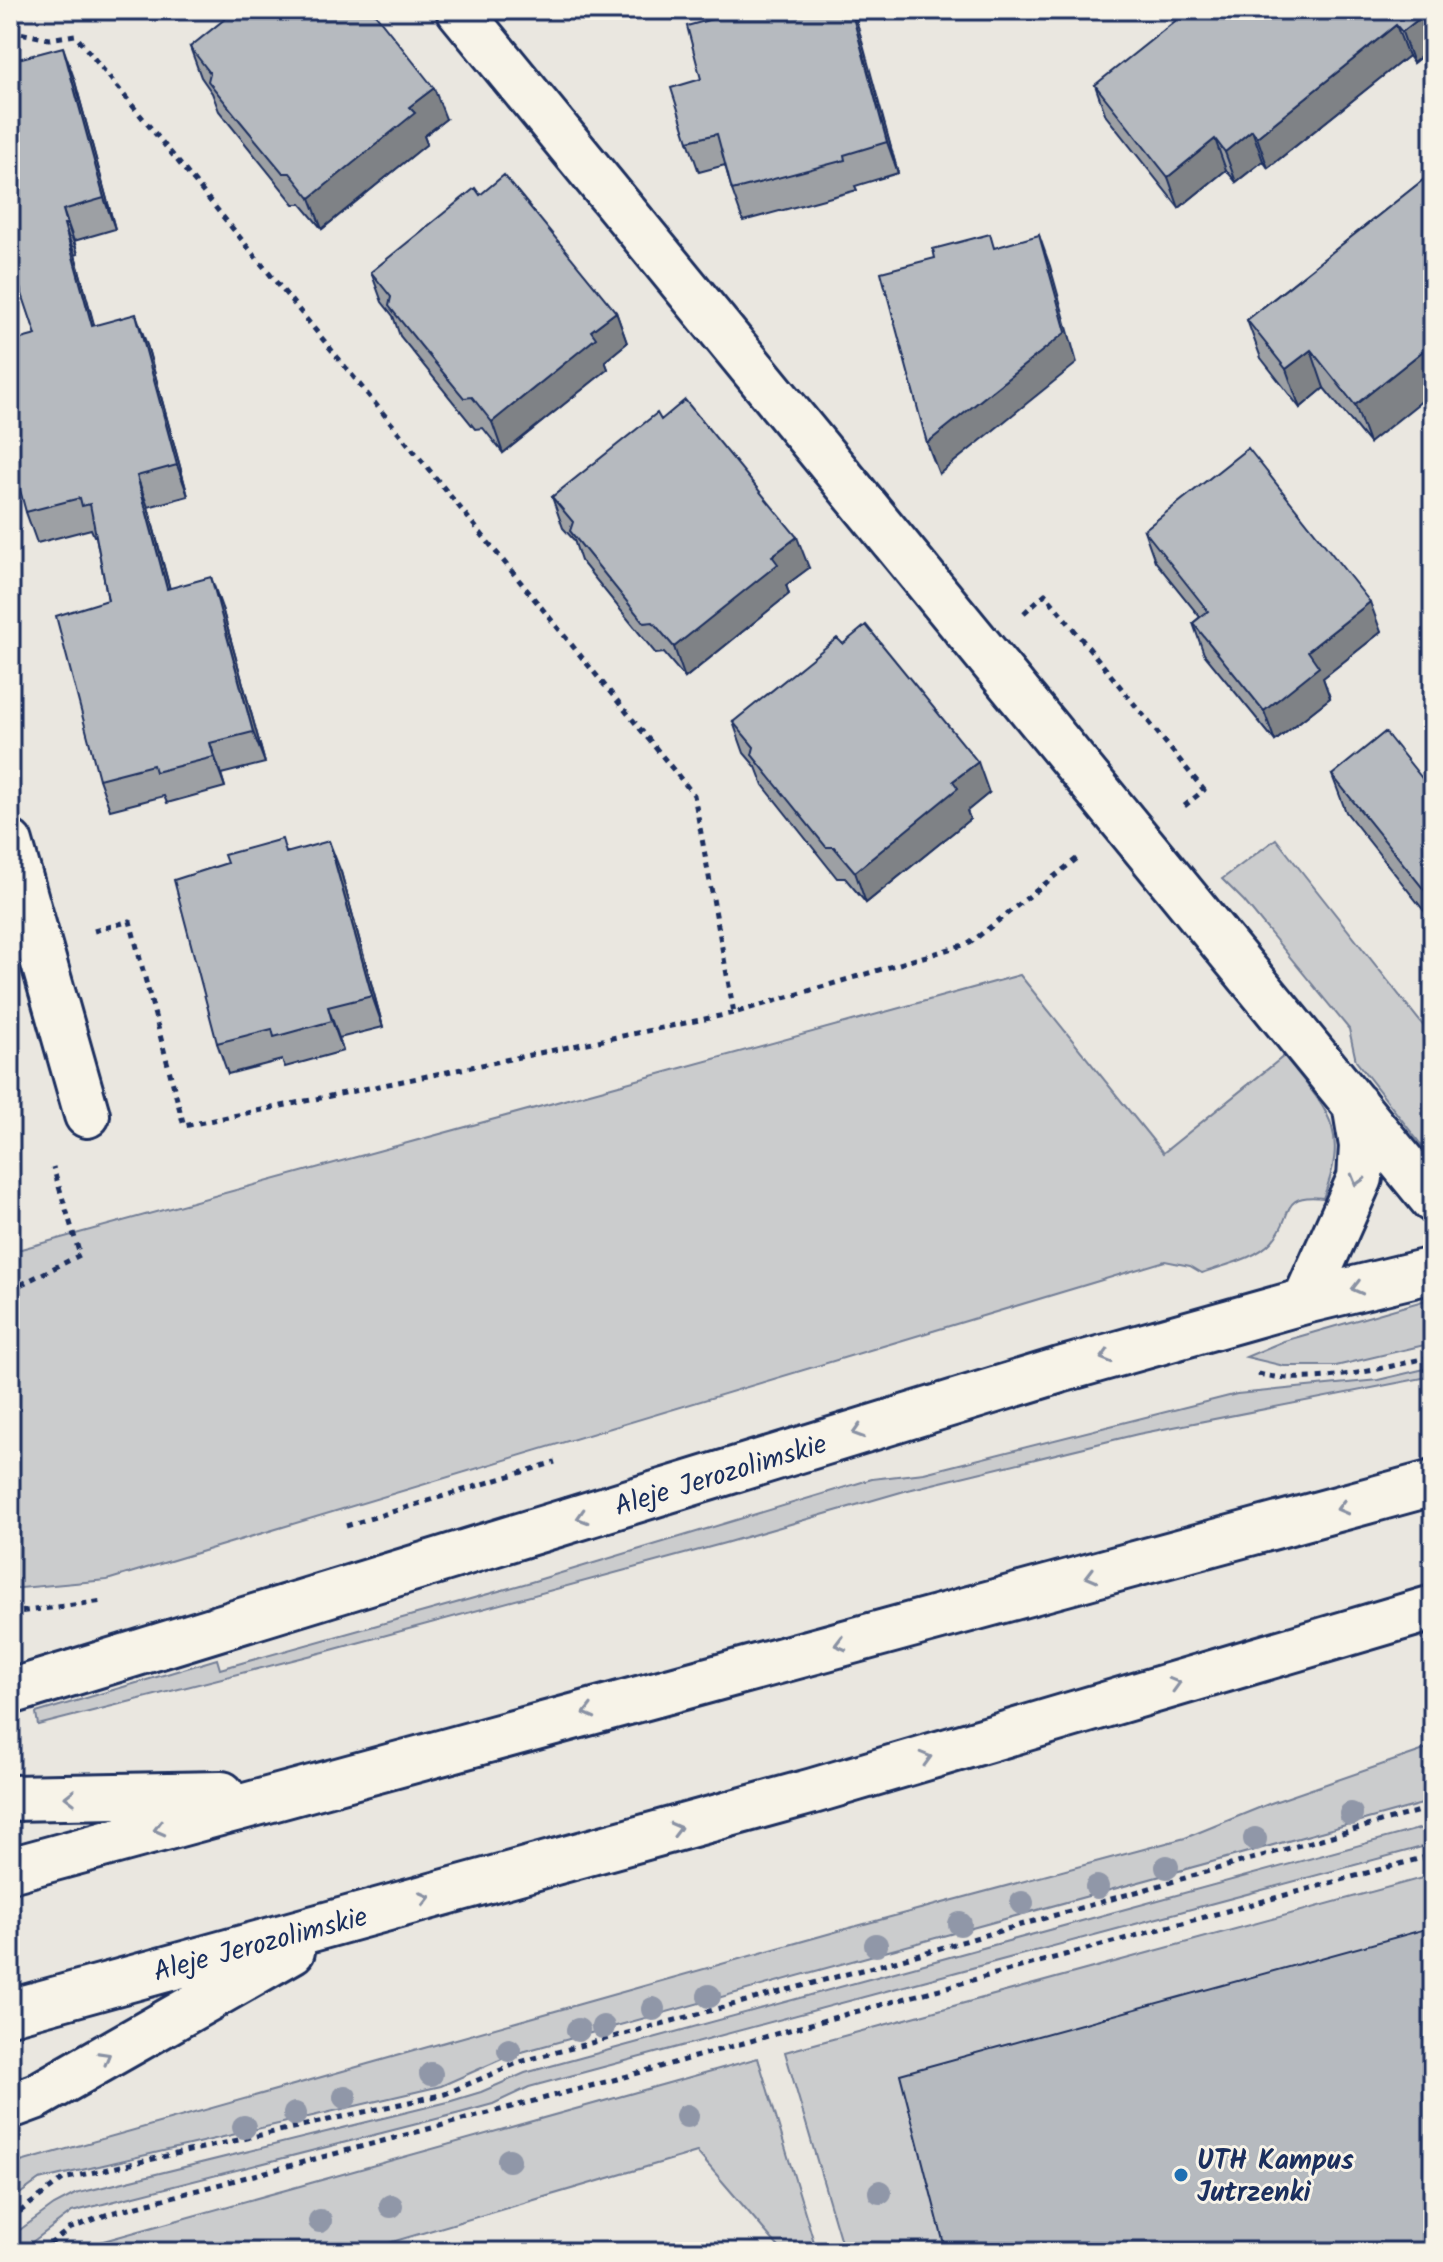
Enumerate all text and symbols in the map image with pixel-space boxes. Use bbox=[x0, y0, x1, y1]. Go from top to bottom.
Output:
one-way arrow bbox=[1350, 1173, 1366, 1186]
one-way arrow bbox=[1351, 1279, 1365, 1296]
one-way arrow bbox=[1100, 1347, 1114, 1364]
street label: Aleje Jerozolimskie bbox=[609, 1423, 833, 1530]
one-way arrow bbox=[851, 1423, 865, 1439]
one-way arrow bbox=[1335, 1499, 1349, 1515]
one-way arrow bbox=[576, 1507, 590, 1523]
one-way arrow bbox=[1084, 1567, 1098, 1583]
one-way arrow bbox=[833, 1634, 847, 1651]
one-way arrow bbox=[1168, 1677, 1182, 1693]
one-way arrow bbox=[582, 1702, 596, 1719]
one-way arrow bbox=[918, 1751, 932, 1767]
one-way arrow bbox=[63, 1789, 76, 1806]
one-way arrow bbox=[153, 1819, 167, 1836]
one-way arrow bbox=[668, 1822, 682, 1838]
one-way arrow bbox=[418, 1890, 432, 1907]
street label: Aleje Jerozolimskie bbox=[148, 1895, 373, 1996]
one-way arrow bbox=[96, 2051, 110, 2067]
place label: UTH Kampus Jutrzenki bbox=[1197, 2139, 1354, 2216]
marker: UTH Kampus Jutrzenki bbox=[1172, 2166, 1190, 2184]

